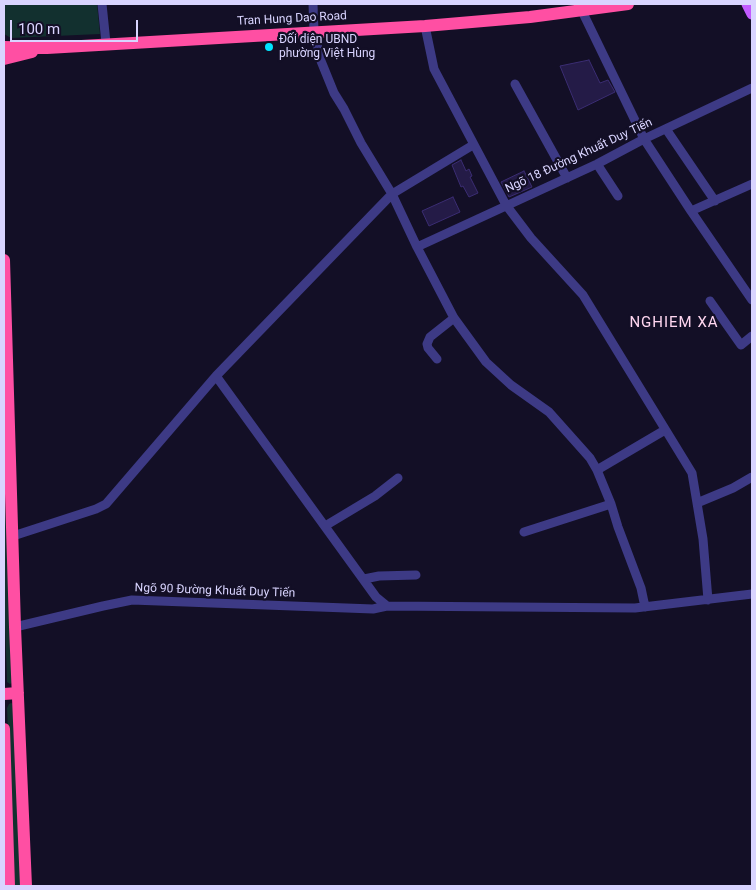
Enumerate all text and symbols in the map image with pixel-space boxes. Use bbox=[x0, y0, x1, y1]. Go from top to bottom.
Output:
street label: Tran Hung Dao Road bbox=[237, 9, 347, 29]
scale bar bbox=[12, 10, 140, 42]
text: 100 m bbox=[18, 20, 60, 38]
place label: Đối diện UBND phường Việt Hùng bbox=[279, 33, 375, 61]
marker: Đối diện UBND phường Việt Hùng bbox=[263, 41, 275, 53]
street label: Ngõ 18 Đường Khuất Duy Tiến bbox=[503, 116, 655, 196]
district label: NGHIEM XA bbox=[628, 314, 720, 332]
street label: Ngõ 90 Đường Khuất Duy Tiến bbox=[134, 581, 296, 601]

